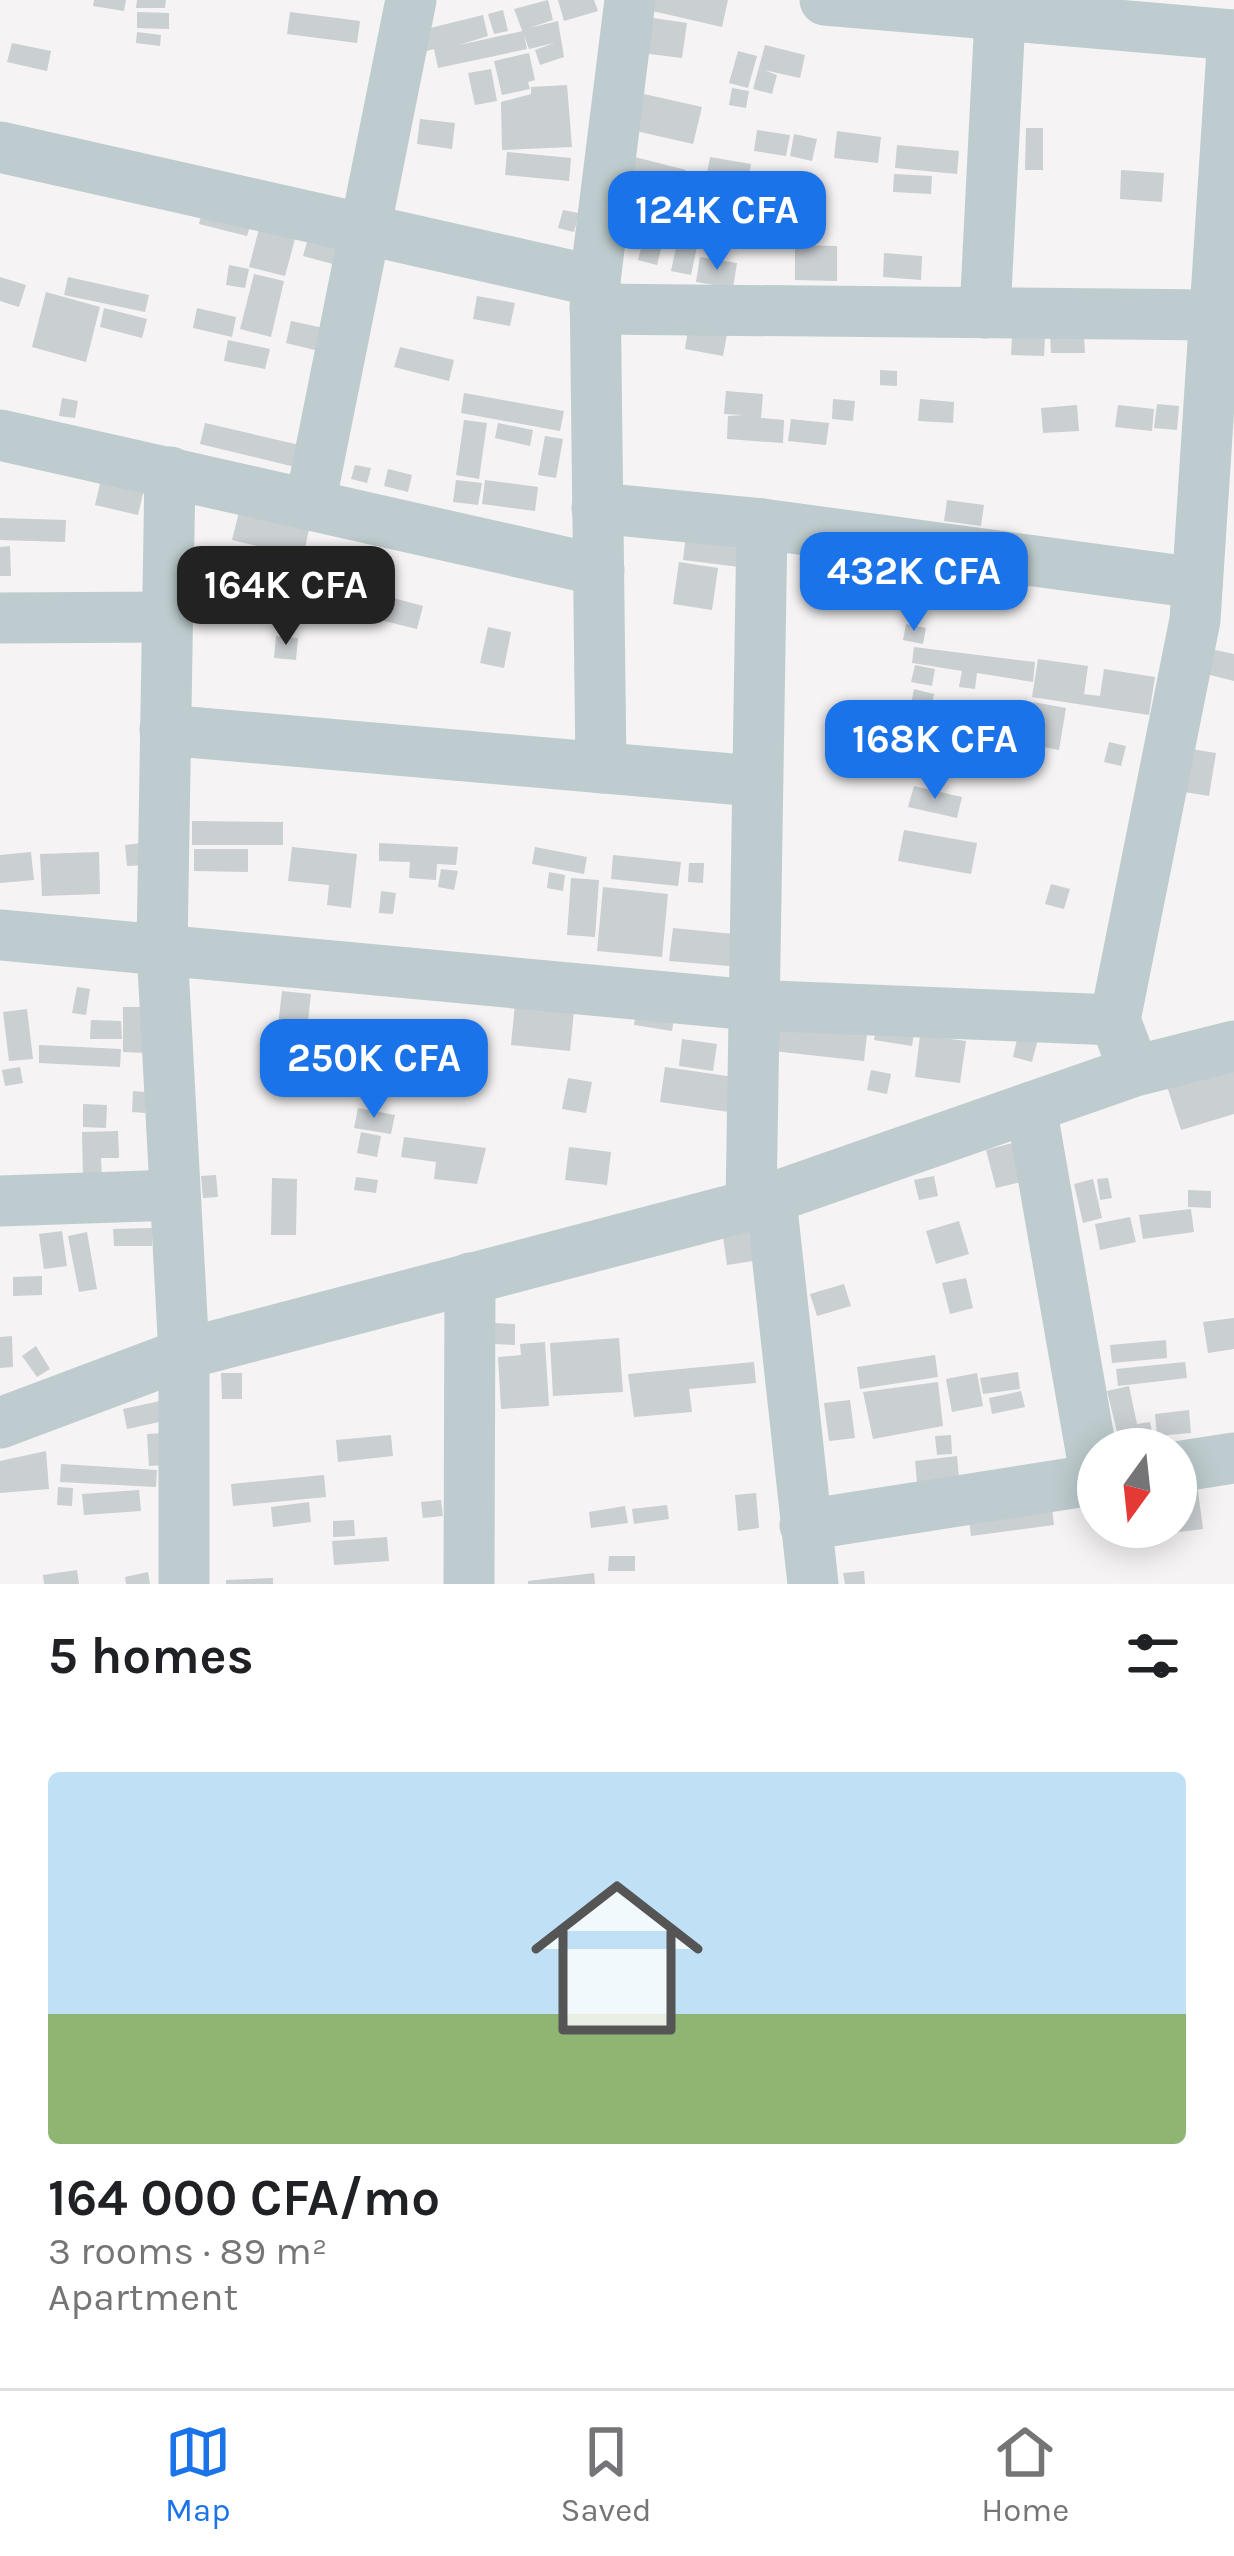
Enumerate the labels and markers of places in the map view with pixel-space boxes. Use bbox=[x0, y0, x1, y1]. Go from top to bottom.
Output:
pin: 124K CFA bbox=[593, 171, 841, 273]
pin: 432K CFA bbox=[790, 532, 1038, 634]
pin: 164K CFA bbox=[162, 546, 410, 648]
pin: 168K CFA bbox=[811, 700, 1059, 802]
pin: 250K CFA bbox=[250, 1019, 498, 1121]

